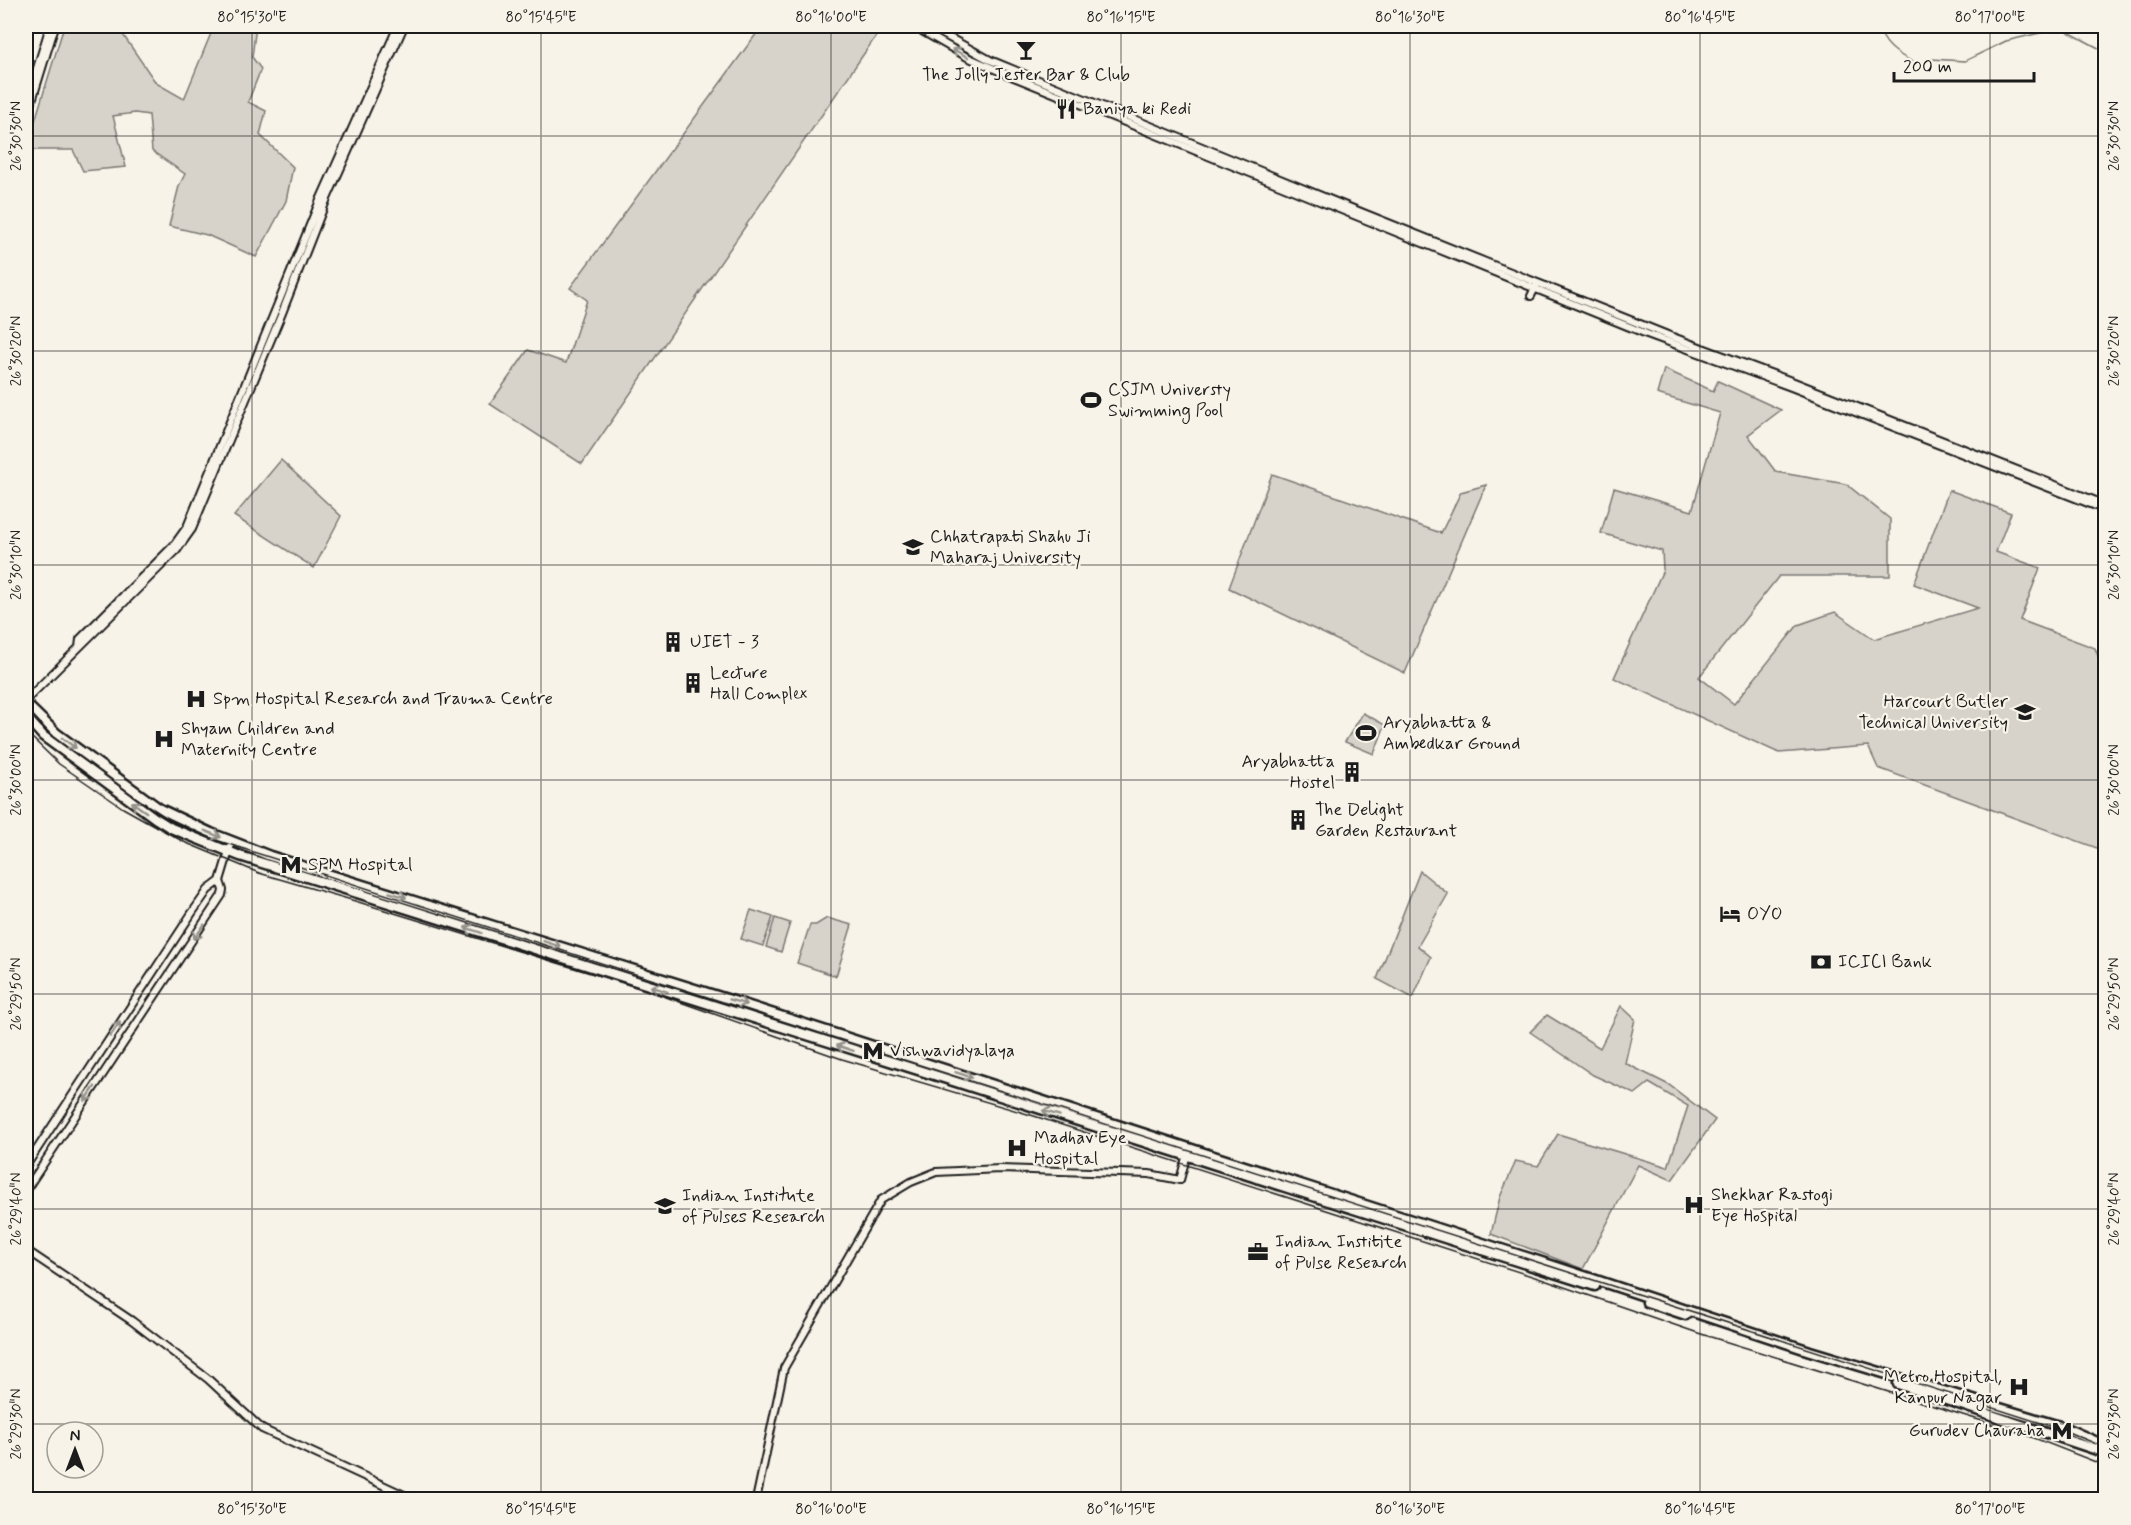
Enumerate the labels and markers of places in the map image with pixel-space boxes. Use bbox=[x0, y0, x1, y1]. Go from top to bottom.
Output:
bar icon: The Jolly Jester Bar & Club bbox=[1014, 38, 1038, 62]
place label: The Jolly Jester Bar & Club bbox=[922, 63, 1130, 87]
restaurant icon: Baniya ki Redi bbox=[1054, 97, 1078, 121]
place label: Baniya ki Redi bbox=[1083, 97, 1191, 121]
place label: CSJM Universty Swimming Pool bbox=[1108, 378, 1231, 424]
sports icon: CSJM Universty Swimming Pool bbox=[1079, 388, 1103, 412]
place label: Chhatrapati Shahu Ji Maharaj University bbox=[930, 525, 1091, 570]
school or university icon: Chhatrapati Shahu Ji Maharaj University bbox=[901, 535, 925, 559]
building icon: UIET - 3 bbox=[661, 630, 685, 654]
place label: UIET - 3 bbox=[690, 630, 759, 654]
place label: Lecture Hall Complex bbox=[710, 661, 808, 706]
building icon: Lecture Hall Complex bbox=[681, 671, 705, 695]
hospital icon: Spm Hospital Research and Trauma Centre bbox=[184, 687, 208, 711]
place label: Spm Hospital Research and Trauma Centre bbox=[213, 687, 553, 711]
place label: Harcourt Butler Technical University bbox=[1859, 690, 2009, 735]
school or university icon: Harcourt Butler Technical University bbox=[2013, 700, 2037, 724]
place label: Aryabhatta & Ambedkar Ground bbox=[1383, 711, 1520, 756]
place label: Shyam Children and Maternity Centre bbox=[181, 717, 335, 762]
sports icon: Aryabhatta & Ambedkar Ground bbox=[1354, 721, 1378, 745]
hospital icon: Shyam Children and Maternity Centre bbox=[152, 727, 176, 751]
place label: Aryabhatta Hostel bbox=[1242, 750, 1335, 795]
building icon: Aryabhatta Hostel bbox=[1340, 760, 1364, 784]
place label: The Delight Garden Restaurant bbox=[1315, 798, 1457, 843]
building icon: The Delight Garden Restaurant bbox=[1286, 808, 1310, 832]
metro station icon: SPM Hospital bbox=[279, 853, 303, 877]
place label: SPM Hospital bbox=[308, 853, 412, 877]
hotel icon: OYO bbox=[1718, 902, 1742, 926]
place label: OYO bbox=[1747, 902, 1783, 926]
bank icon: ICICI Bank bbox=[1809, 950, 1833, 974]
place label: ICICI Bank bbox=[1838, 950, 1932, 974]
metro station icon: Vishwavidyalaya bbox=[861, 1039, 885, 1063]
place label: Vishwavidyalaya bbox=[890, 1039, 1015, 1063]
place label: Madhav Eye Hospital bbox=[1034, 1126, 1127, 1171]
hospital icon: Madhav Eye Hospital bbox=[1005, 1136, 1029, 1160]
place label: Shekhar Rastogi Eye Hospital bbox=[1711, 1183, 1833, 1228]
place label: Indian Institute of Pulses Research bbox=[682, 1184, 825, 1229]
hospital icon: Shekhar Rastogi Eye Hospital bbox=[1682, 1193, 1706, 1217]
school or university icon: Indian Institute of Pulses Research bbox=[653, 1194, 677, 1218]
place label: Indian Institite of Pulse Research bbox=[1275, 1230, 1407, 1275]
office icon: Indian Institite of Pulse Research bbox=[1246, 1240, 1270, 1264]
place label: Metro Hospital, Kanpur Nagar bbox=[1884, 1365, 2002, 1411]
hospital icon: Metro Hospital, Kanpur Nagar bbox=[2007, 1375, 2031, 1399]
place label: Gurudev Chauraha bbox=[1909, 1419, 2045, 1443]
metro station icon: Gurudev Chauraha bbox=[2050, 1419, 2074, 1443]

